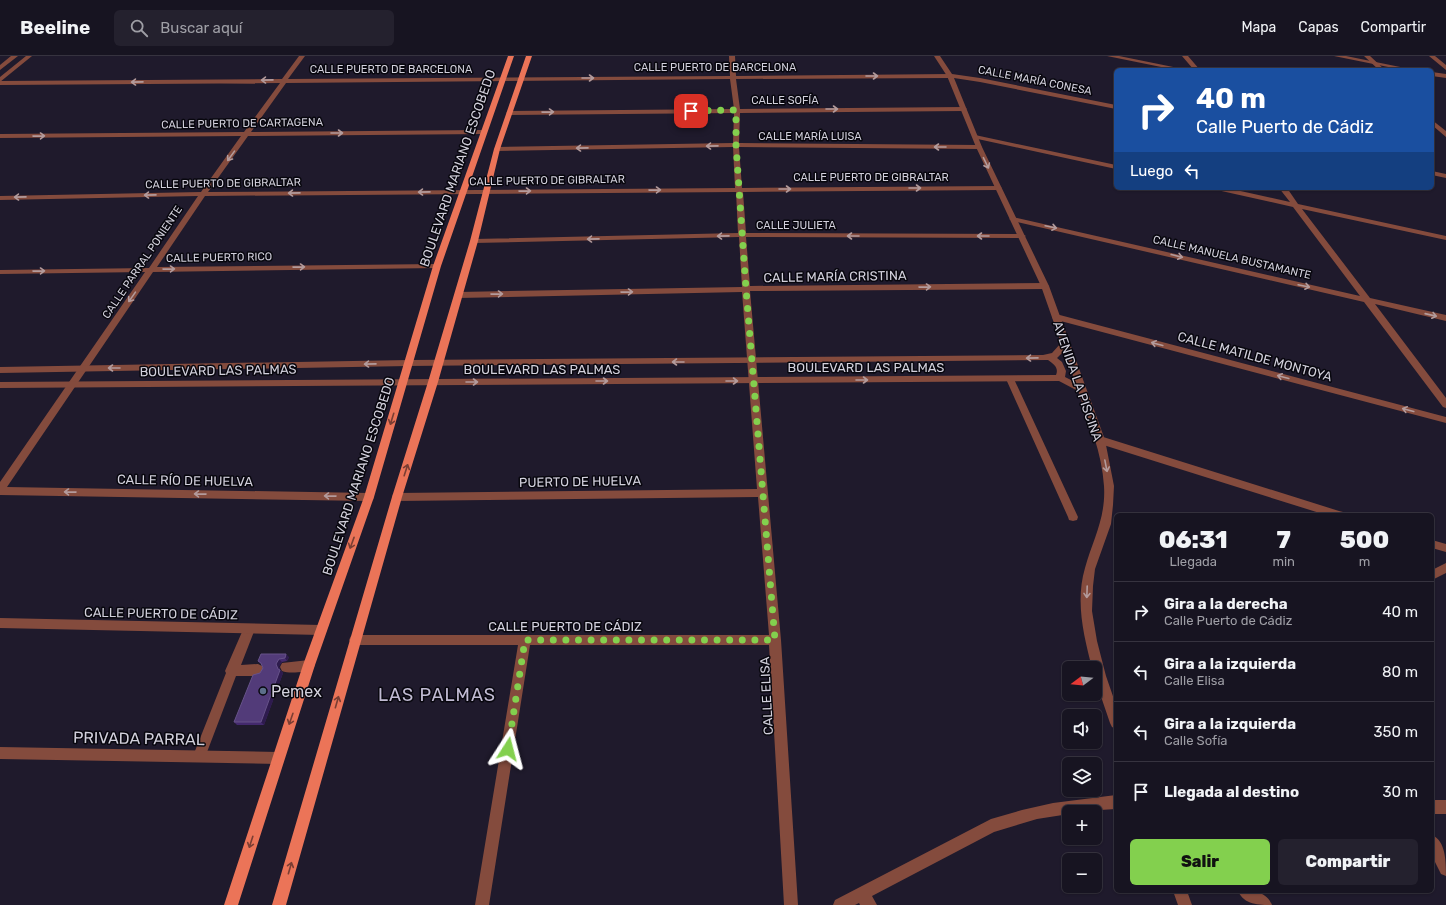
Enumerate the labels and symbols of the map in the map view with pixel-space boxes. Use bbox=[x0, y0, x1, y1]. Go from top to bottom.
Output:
street label: CALLE PUERTO DE BARCELONA bbox=[634, 61, 797, 74]
street label: CALLE PUERTO DE BARCELONA bbox=[310, 63, 473, 76]
street label: CALLE MARÍA CONESA bbox=[977, 63, 1094, 98]
street label: BOULEVARD MARIANO ESCOBEDO bbox=[417, 67, 498, 269]
one-way arrow bbox=[865, 72, 878, 80]
one-way arrow bbox=[581, 74, 594, 82]
one-way arrow bbox=[261, 77, 274, 84]
one-way arrow bbox=[131, 78, 144, 86]
pin bbox=[674, 94, 708, 128]
street label: CALLE SOFÍA bbox=[751, 94, 819, 107]
one-way arrow bbox=[825, 105, 838, 113]
one-way arrow bbox=[541, 108, 554, 116]
street label: CALLE PUERTO DE CARTAGENA bbox=[161, 116, 324, 131]
one-way arrow bbox=[330, 129, 343, 137]
street label: CALLE MARÍA LUISA bbox=[758, 130, 862, 143]
one-way arrow bbox=[32, 132, 45, 139]
one-way arrow bbox=[706, 142, 719, 150]
one-way arrow bbox=[934, 143, 947, 151]
one-way arrow bbox=[576, 144, 589, 152]
one-way arrow bbox=[226, 151, 235, 162]
one-way arrow bbox=[983, 157, 991, 169]
street label: CALLE PUERTO DE GIBRALTAR bbox=[793, 171, 949, 184]
street label: CALLE PUERTO DE GIBRALTAR bbox=[469, 173, 625, 188]
street label: CALLE PUERTO DE GIBRALTAR bbox=[145, 176, 301, 191]
one-way arrow bbox=[908, 184, 921, 192]
one-way arrow bbox=[778, 185, 791, 193]
one-way arrow bbox=[648, 186, 661, 194]
one-way arrow bbox=[518, 187, 531, 195]
one-way arrow bbox=[418, 188, 431, 196]
one-way arrow bbox=[288, 189, 301, 197]
one-way arrow bbox=[144, 191, 157, 199]
one-way arrow bbox=[14, 193, 27, 201]
street label: CALLE PARRAL PONIENTE bbox=[100, 203, 185, 321]
street label: CALLE JULIETA bbox=[756, 219, 837, 232]
one-way arrow bbox=[1044, 224, 1057, 232]
one-way arrow bbox=[717, 232, 730, 240]
one-way arrow bbox=[847, 232, 860, 240]
one-way arrow bbox=[977, 232, 990, 240]
street label: CALLE MANUELA BUSTAMANTE bbox=[1152, 233, 1313, 282]
one-way arrow bbox=[587, 235, 600, 242]
street label: CALLE PUERTO RICO bbox=[166, 250, 272, 265]
one-way arrow bbox=[1171, 253, 1184, 261]
one-way arrow bbox=[292, 264, 305, 271]
one-way arrow bbox=[162, 265, 175, 273]
one-way arrow bbox=[32, 267, 45, 275]
street label: CALLE MARÍA CRISTINA bbox=[763, 268, 907, 285]
one-way arrow bbox=[1297, 282, 1310, 290]
one-way arrow bbox=[918, 283, 931, 291]
one-way arrow bbox=[620, 288, 633, 296]
one-way arrow bbox=[490, 291, 503, 298]
one-way arrow bbox=[128, 292, 136, 303]
one-way arrow bbox=[1424, 311, 1437, 319]
street label: AVENIDA LA PISCINA bbox=[1050, 319, 1105, 444]
street label: CALLE MATILDE MONTOYA bbox=[1176, 329, 1334, 384]
one-way arrow bbox=[1151, 339, 1164, 347]
one-way arrow bbox=[1026, 354, 1039, 362]
one-way arrow bbox=[672, 358, 685, 366]
one-way arrow bbox=[364, 360, 377, 368]
street label: BOULEVARD LAS PALMAS bbox=[788, 360, 944, 375]
street label: BOULEVARD LAS PALMAS bbox=[139, 362, 297, 379]
street label: BOULEVARD LAS PALMAS bbox=[464, 362, 620, 377]
one-way arrow bbox=[108, 364, 121, 372]
one-way arrow bbox=[1276, 373, 1289, 380]
street label: BOULEVARD MARIANO ESCOBEDO bbox=[319, 375, 398, 577]
one-way arrow bbox=[855, 376, 868, 384]
one-way arrow bbox=[595, 377, 608, 385]
one-way arrow bbox=[725, 377, 738, 385]
one-way arrow bbox=[465, 378, 478, 386]
one-way arrow bbox=[1402, 406, 1415, 414]
one-way arrow bbox=[388, 413, 395, 426]
one-way arrow bbox=[1102, 459, 1110, 472]
one-way arrow bbox=[403, 464, 410, 477]
street label: CALLE RÍO DE HUELVA bbox=[117, 472, 253, 489]
street label: PUERTO DE HUELVA bbox=[519, 473, 641, 490]
one-way arrow bbox=[64, 488, 77, 496]
one-way arrow bbox=[194, 490, 207, 498]
one-way arrow bbox=[324, 492, 337, 500]
one-way arrow bbox=[348, 537, 356, 549]
one-way arrow bbox=[1083, 585, 1090, 598]
street label: CALLE PUERTO DE CÁDIZ bbox=[84, 605, 238, 622]
street label: CALLE PUERTO DE CÁDIZ bbox=[488, 619, 642, 634]
street label: CALLE ELISA bbox=[757, 656, 776, 736]
north arrow bbox=[1062, 661, 1102, 701]
place label: Pemex bbox=[271, 682, 322, 701]
district label: LAS PALMAS bbox=[378, 684, 496, 706]
marker: Pemex bbox=[258, 686, 268, 696]
one-way arrow bbox=[334, 696, 341, 709]
one-way arrow bbox=[287, 713, 295, 725]
street label: PRIVADA PARRAL bbox=[73, 728, 205, 749]
position arrow bbox=[487, 728, 529, 770]
one-way arrow bbox=[247, 836, 254, 849]
one-way arrow bbox=[287, 861, 294, 874]

